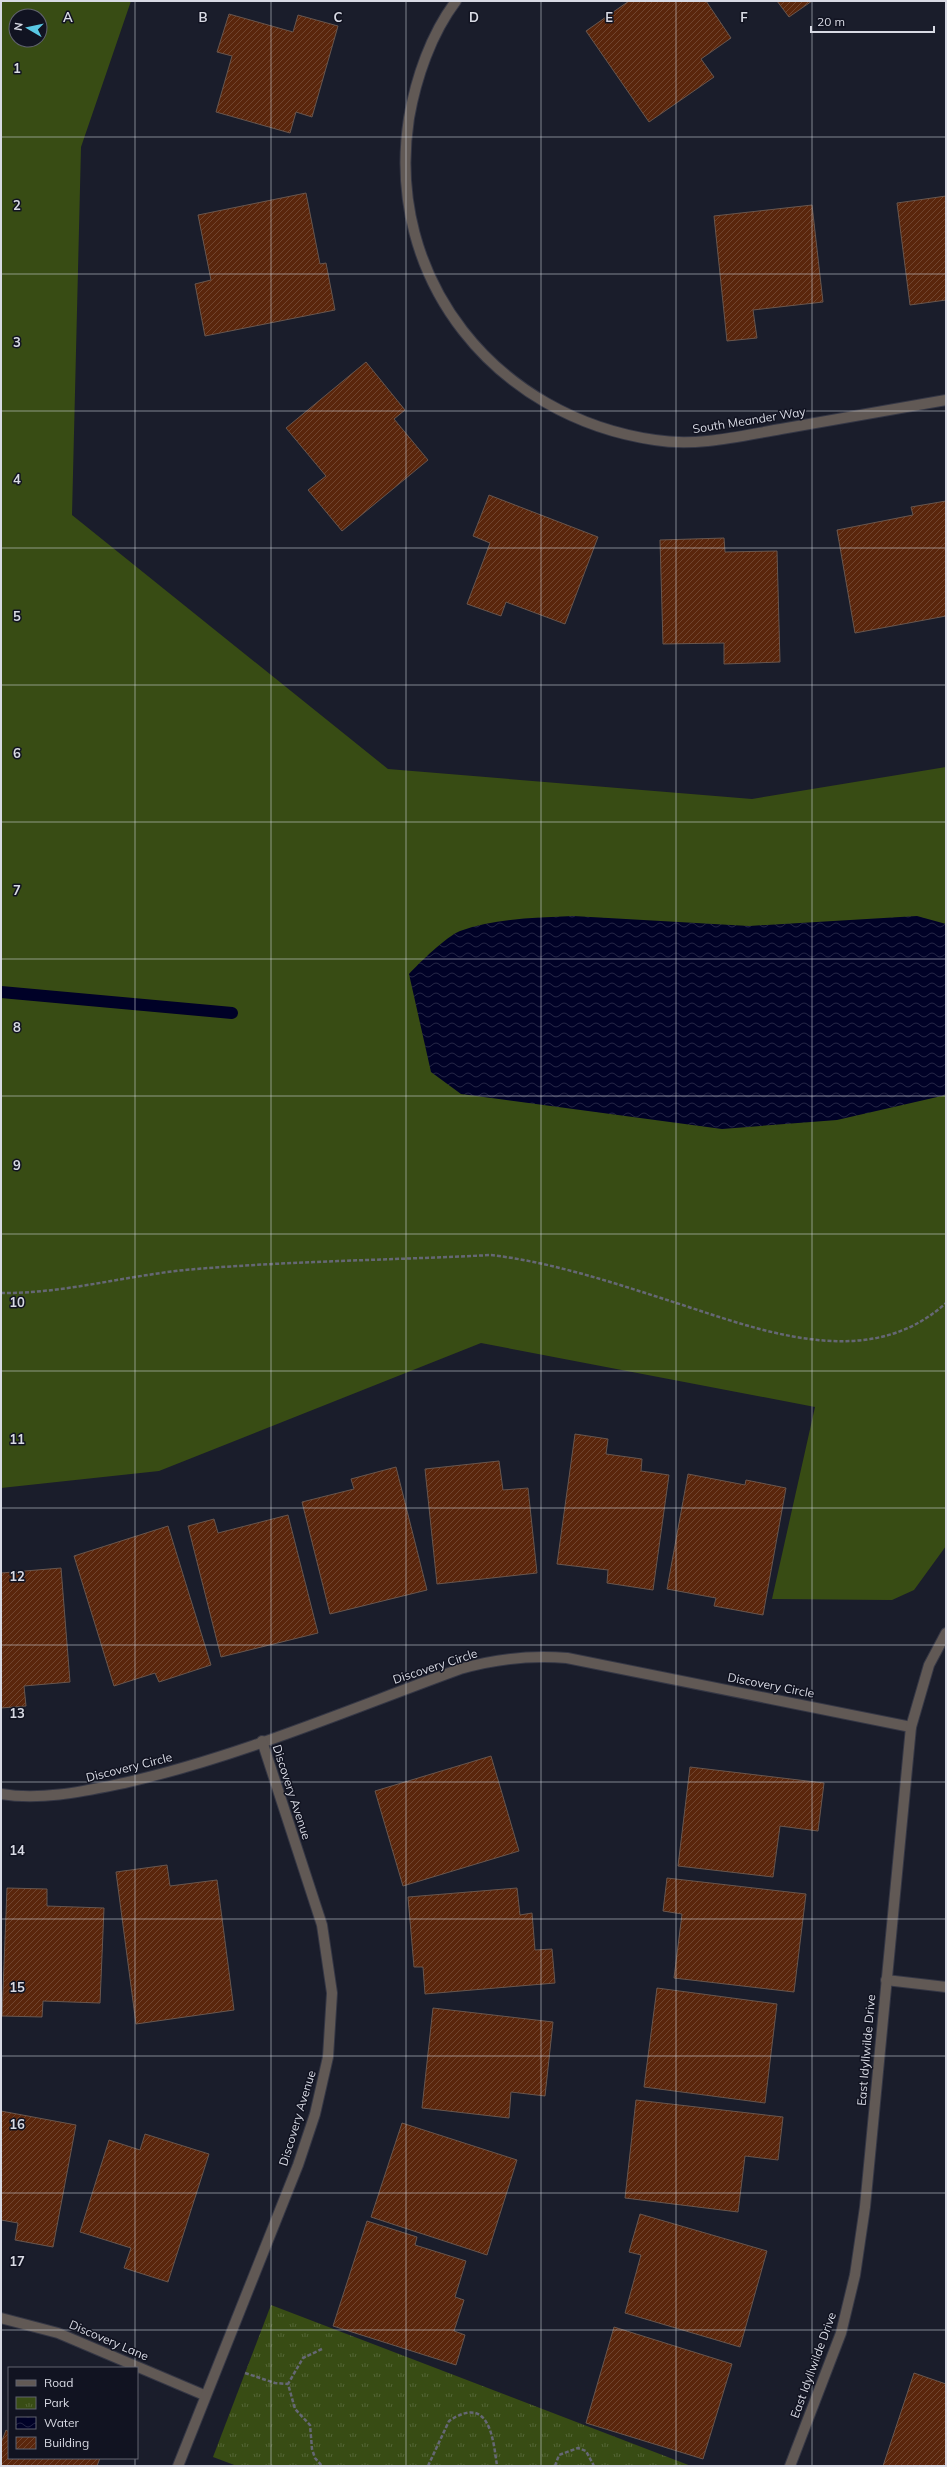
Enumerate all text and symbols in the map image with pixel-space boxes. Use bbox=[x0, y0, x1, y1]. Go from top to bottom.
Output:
north arrow bbox=[8, 8, 48, 48]
scale bar bbox=[811, 8, 934, 34]
text: A bbox=[63, 9, 73, 25]
text: B bbox=[199, 9, 208, 25]
text: C bbox=[334, 9, 343, 25]
text: D bbox=[469, 9, 479, 25]
text: E bbox=[605, 9, 613, 25]
text: F bbox=[740, 9, 748, 25]
text: 20 m bbox=[817, 14, 845, 29]
text: N bbox=[11, 21, 26, 32]
text: 1 bbox=[13, 60, 21, 76]
text: 2 bbox=[13, 197, 21, 213]
text: 3 bbox=[13, 334, 21, 350]
street label: South Meander Way bbox=[691, 404, 807, 436]
text: 4 bbox=[13, 471, 21, 487]
text: 5 bbox=[13, 608, 21, 624]
text: 6 bbox=[13, 745, 21, 761]
text: 7 bbox=[13, 882, 21, 898]
text: 8 bbox=[13, 1019, 21, 1035]
text: 9 bbox=[13, 1157, 21, 1173]
text: 10 bbox=[9, 1294, 25, 1310]
text: 11 bbox=[9, 1431, 25, 1447]
text: 12 bbox=[9, 1568, 25, 1584]
street label: Discovery Circle bbox=[391, 1645, 479, 1687]
street label: Discovery Circle bbox=[726, 1669, 816, 1701]
text: 13 bbox=[9, 1705, 25, 1721]
street label: Discovery Avenue bbox=[270, 1743, 314, 1841]
street label: Discovery Circle bbox=[84, 1749, 174, 1785]
text: 14 bbox=[9, 1842, 25, 1858]
text: 15 bbox=[9, 1979, 25, 1995]
street label: East Idyllwilde Drive bbox=[854, 1994, 878, 2106]
street label: Discovery Avenue bbox=[275, 2068, 319, 2168]
text: 16 bbox=[9, 2116, 25, 2132]
text: 17 bbox=[9, 2253, 25, 2269]
street label: East Idyllwilde Drive bbox=[787, 2310, 839, 2420]
street label: Discovery Lane bbox=[67, 2317, 151, 2363]
legend bbox=[8, 2367, 138, 2459]
text: Road bbox=[44, 2375, 73, 2390]
text: Park bbox=[44, 2395, 70, 2410]
text: Water bbox=[44, 2415, 80, 2430]
text: Building bbox=[44, 2435, 89, 2450]

